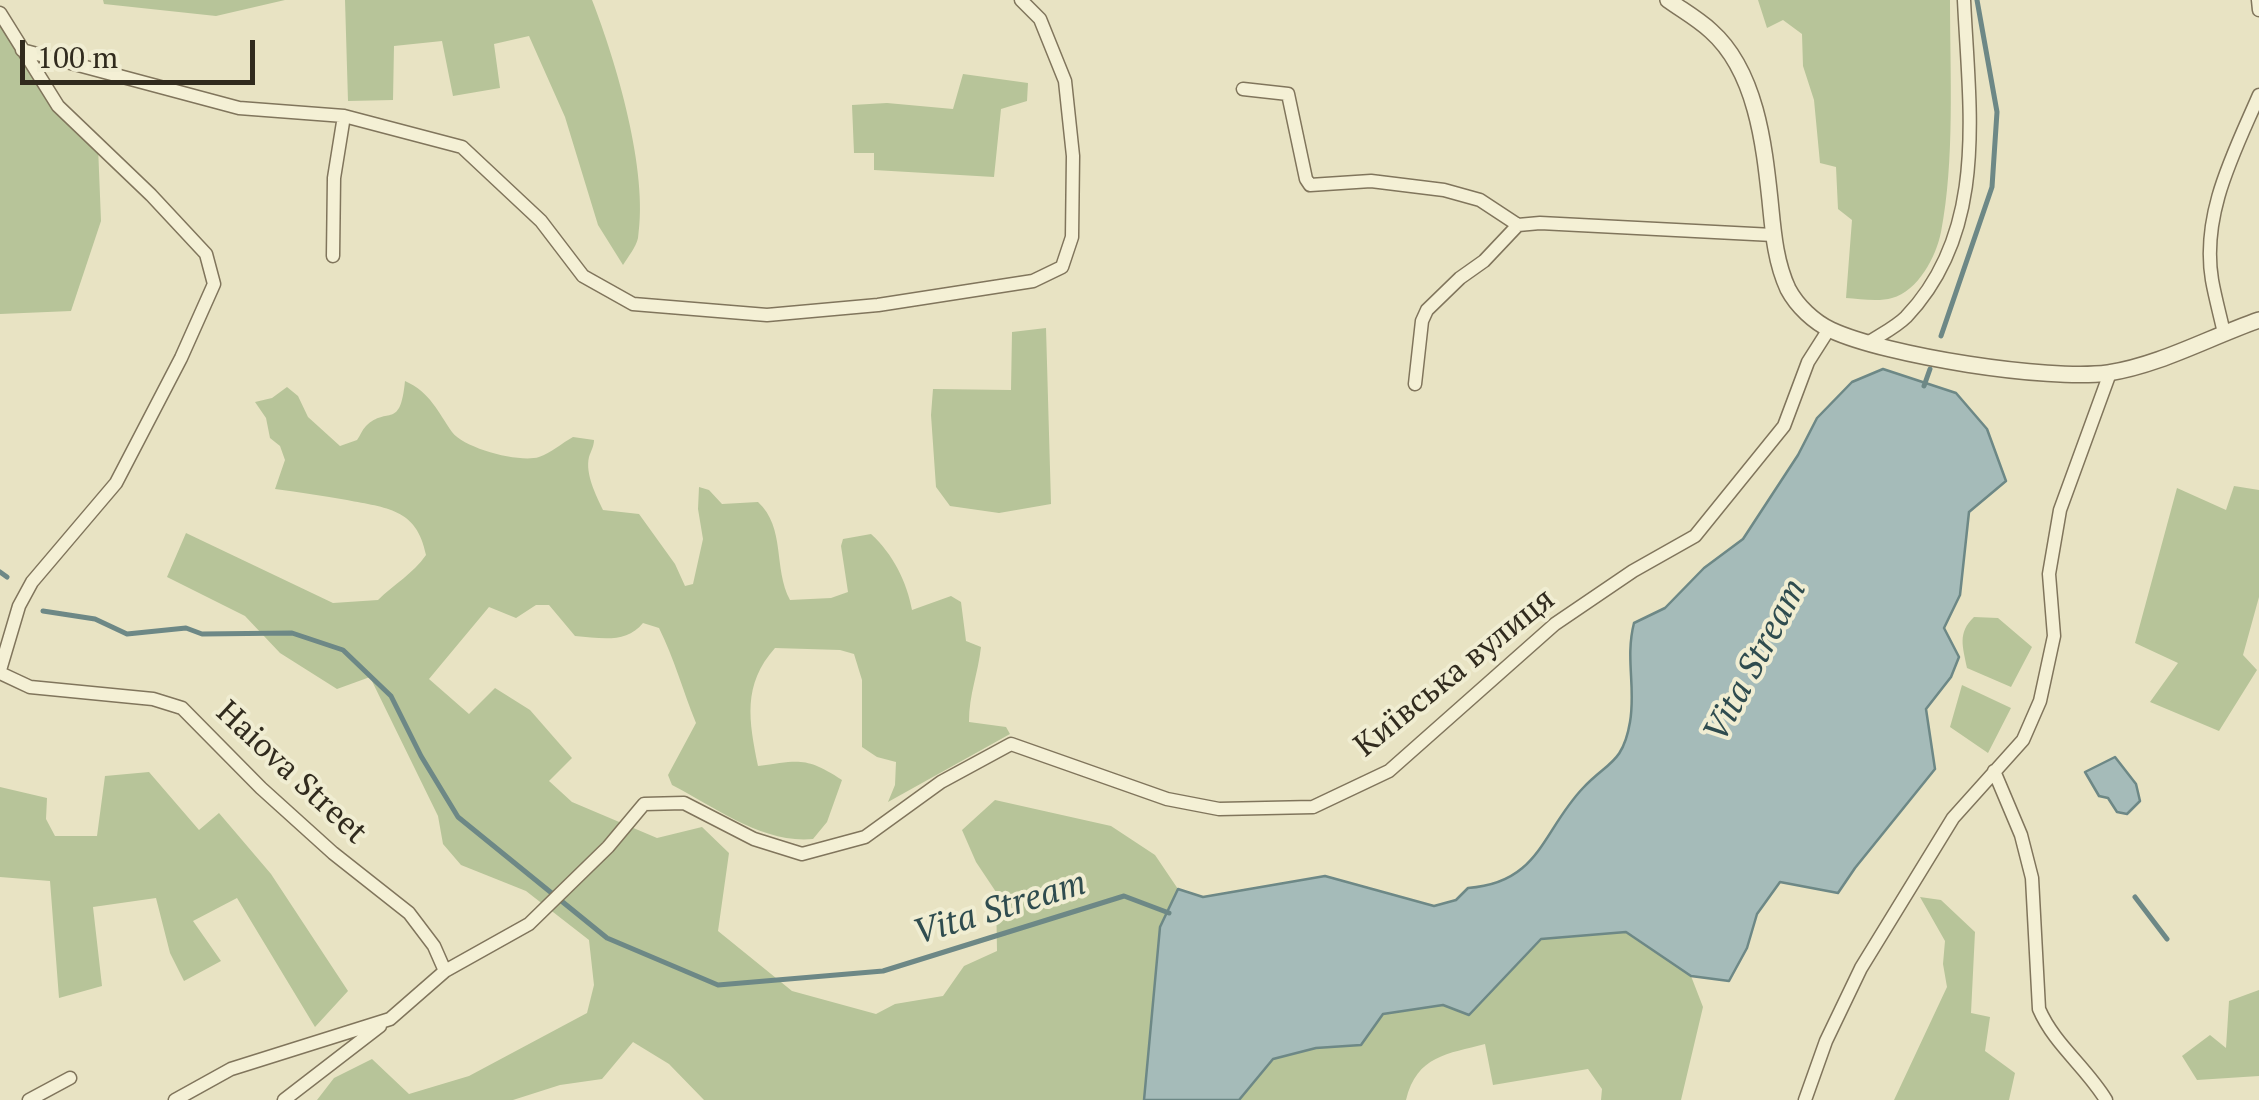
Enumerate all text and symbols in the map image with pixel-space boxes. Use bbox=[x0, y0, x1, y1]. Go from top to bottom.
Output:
scale bar bbox=[25, 20, 260, 82]
text: 100 m bbox=[37, 37, 118, 77]
water label: Vita Stream bbox=[1696, 572, 1816, 750]
street label: Київська вулиця bbox=[1347, 580, 1563, 766]
street label: Haiova Street bbox=[208, 694, 374, 852]
water label: Vita Stream bbox=[908, 863, 1092, 955]

